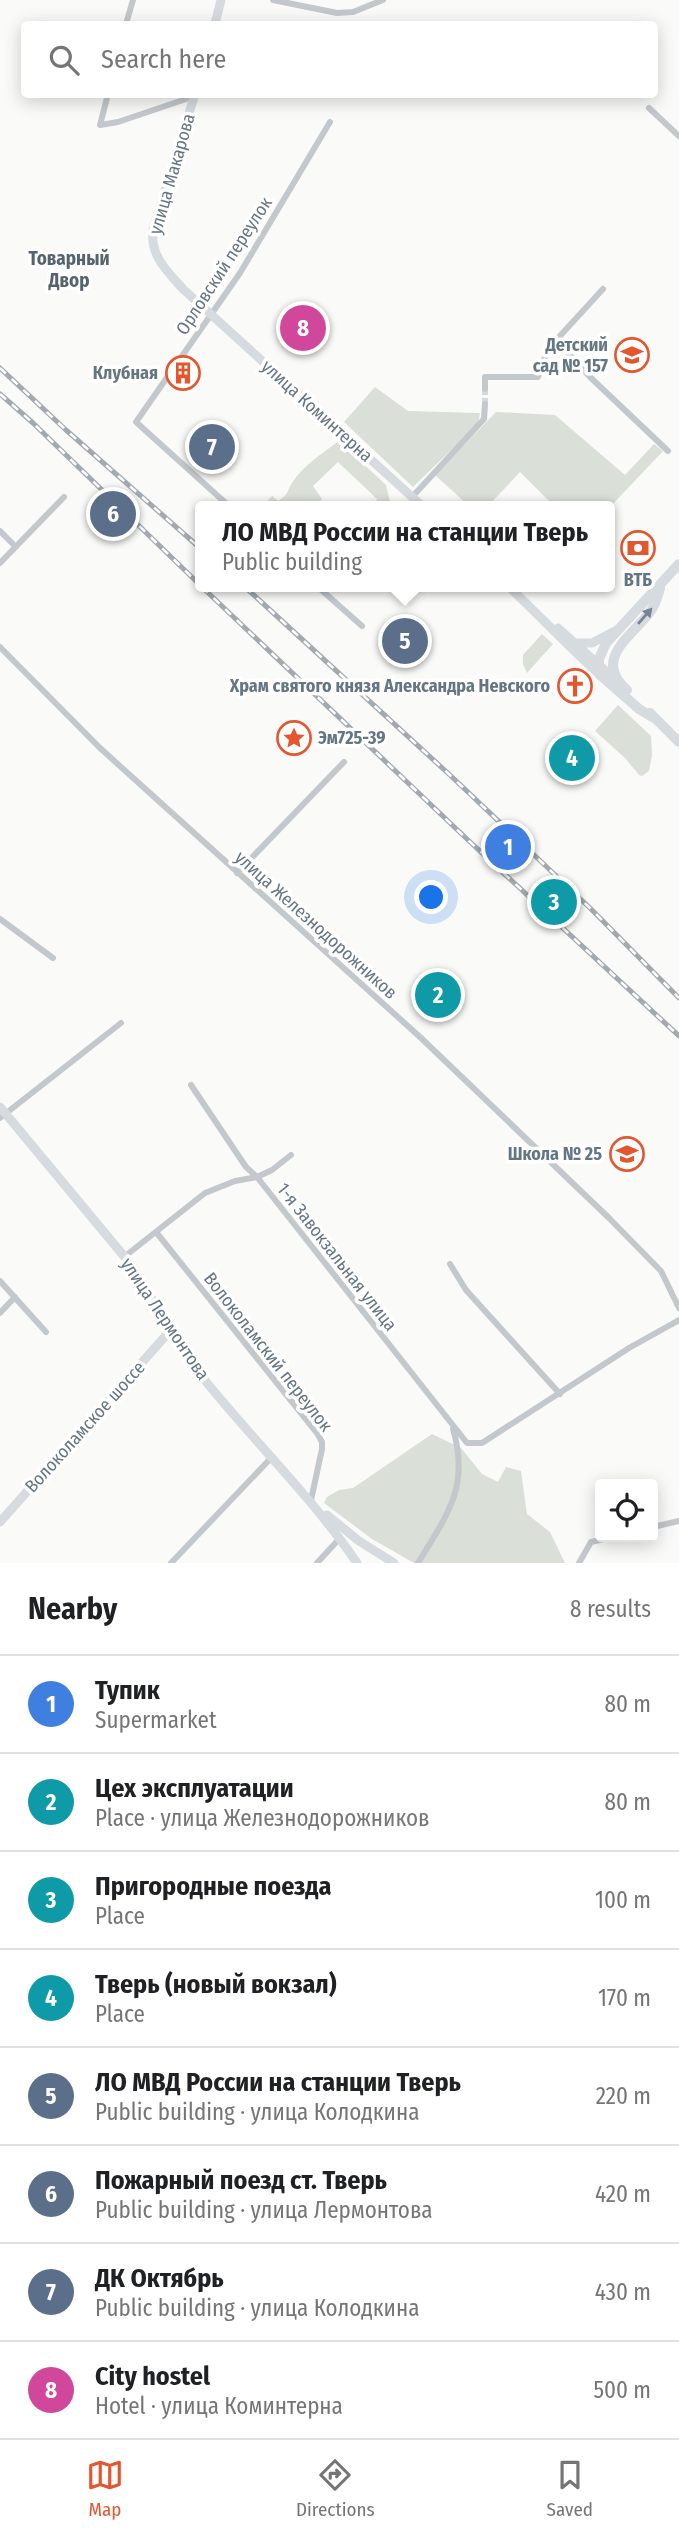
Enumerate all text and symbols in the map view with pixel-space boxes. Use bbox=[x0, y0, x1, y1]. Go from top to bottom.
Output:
search box bbox=[21, 21, 658, 98]
icon: search bbox=[45, 41, 83, 79]
text: Search here bbox=[101, 44, 226, 75]
street label: улица Макарова bbox=[144, 111, 200, 237]
street label: Орловский переулок bbox=[171, 192, 277, 339]
district label: Товарный Двор bbox=[28, 247, 110, 292]
pin: 8 bbox=[280, 302, 326, 354]
place label: Детский сад № 157 bbox=[533, 334, 608, 377]
school or university icon: Детский сад № 157 bbox=[613, 336, 651, 374]
building icon: Клубная bbox=[164, 354, 202, 392]
street label: улица Коминтерна bbox=[257, 355, 377, 467]
place label: Клубная bbox=[93, 362, 158, 384]
pin: 7 bbox=[189, 421, 235, 473]
pin: 6 bbox=[90, 488, 136, 540]
popup bbox=[195, 501, 615, 592]
text: ЛО МВД России на станции Тверь bbox=[222, 517, 588, 548]
bank icon: ВТБ bbox=[619, 529, 657, 567]
text: Public building bbox=[222, 548, 362, 576]
place label: ВТБ bbox=[624, 569, 652, 591]
one-way arrow bbox=[637, 608, 652, 625]
pin: 5 bbox=[382, 615, 428, 667]
church icon: Храм святого князя Александра Невского bbox=[556, 667, 594, 705]
place label: Храм святого князя Александра Невского bbox=[229, 675, 550, 697]
place icon: Эм725-39 bbox=[275, 719, 313, 757]
place label: Эм725-39 bbox=[318, 727, 386, 749]
pin: 4 bbox=[549, 732, 595, 784]
pin: 1 bbox=[485, 821, 531, 873]
street label: улица Железнодорожников bbox=[230, 846, 402, 1004]
pin: 3 bbox=[531, 876, 577, 928]
your location bbox=[414, 880, 448, 914]
pin: 2 bbox=[415, 969, 461, 1021]
school or university icon: Школа № 25 bbox=[608, 1135, 646, 1173]
place label: Школа № 25 bbox=[508, 1143, 602, 1165]
street label: 1-я Завокзальная улица bbox=[272, 1179, 402, 1336]
street label: улица Лермонтова bbox=[116, 1254, 214, 1384]
street label: Волоколамский переулок bbox=[199, 1268, 337, 1436]
street label: Волоколамское шоссе bbox=[20, 1357, 150, 1497]
map controls bbox=[595, 1479, 658, 1542]
button: locate bbox=[595, 1479, 658, 1542]
text: Nearby bbox=[28, 1591, 117, 1627]
text: 8 results bbox=[570, 1595, 651, 1623]
text: Тупик bbox=[95, 1675, 160, 1706]
text: 1 bbox=[46, 1690, 56, 1718]
text: 80 m bbox=[604, 1690, 651, 1718]
text: Supermarket bbox=[95, 1706, 216, 1734]
text: Цех эксплуатации bbox=[95, 1773, 294, 1804]
text: 2 bbox=[46, 1788, 56, 1816]
text: 80 m bbox=[604, 1788, 651, 1816]
text: Place · улица Железнодорожников bbox=[95, 1804, 430, 1832]
text: Пригородные поезда bbox=[95, 1871, 331, 1902]
text: 3 bbox=[46, 1886, 56, 1914]
text: 100 m bbox=[595, 1886, 651, 1914]
text: Place bbox=[95, 1902, 145, 1930]
text: Тверь (новый вокзал) bbox=[95, 1969, 337, 2000]
text: 4 bbox=[45, 1984, 57, 2012]
text: 170 m bbox=[598, 1984, 651, 2012]
text: Place bbox=[95, 2000, 145, 2028]
text: ЛО МВД России на станции Тверь bbox=[95, 2067, 461, 2098]
text: 5 bbox=[45, 2082, 57, 2110]
text: 220 m bbox=[596, 2082, 651, 2110]
text: Public building · улица Колодкина bbox=[95, 2098, 419, 2126]
text: Пожарный поезд ст. Тверь bbox=[95, 2165, 387, 2196]
text: 6 bbox=[45, 2180, 57, 2208]
text: 420 m bbox=[595, 2180, 651, 2208]
text: Public building · улица Лермонтова bbox=[95, 2196, 433, 2224]
text: ДК Октябрь bbox=[95, 2263, 224, 2294]
text: 7 bbox=[46, 2278, 56, 2306]
text: 430 m bbox=[595, 2278, 651, 2306]
text: Public building · улица Колодкина bbox=[95, 2294, 419, 2322]
text: City hostel bbox=[95, 2361, 210, 2392]
text: 8 bbox=[45, 2376, 57, 2404]
text: 500 m bbox=[593, 2376, 651, 2404]
text: Hotel · улица Коминтерна bbox=[95, 2392, 343, 2420]
tab: Map bbox=[86, 2456, 124, 2521]
tab: Directions bbox=[296, 2456, 375, 2521]
tab: Saved bbox=[547, 2456, 593, 2521]

